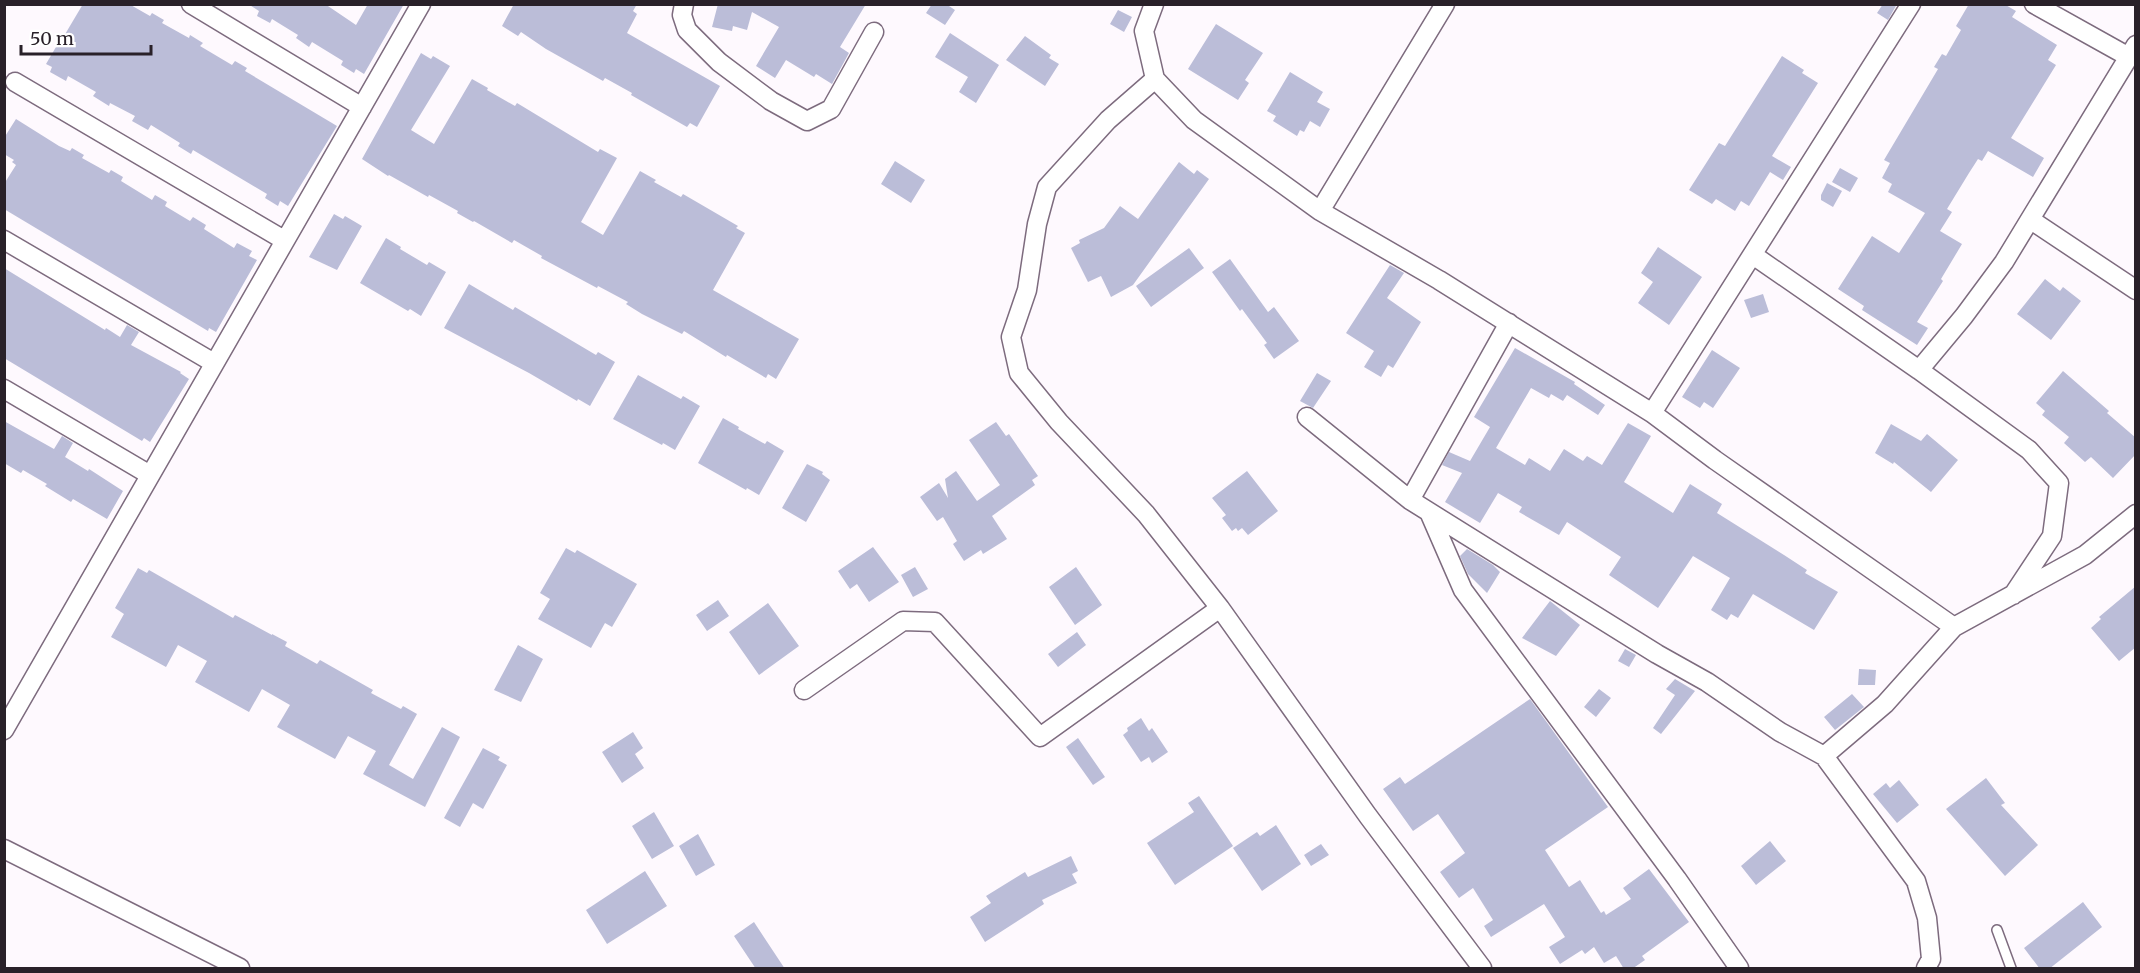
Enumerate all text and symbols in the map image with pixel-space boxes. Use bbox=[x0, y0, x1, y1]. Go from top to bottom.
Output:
scale bar bbox=[21, 18, 152, 56]
text: 50 m bbox=[30, 27, 74, 50]

